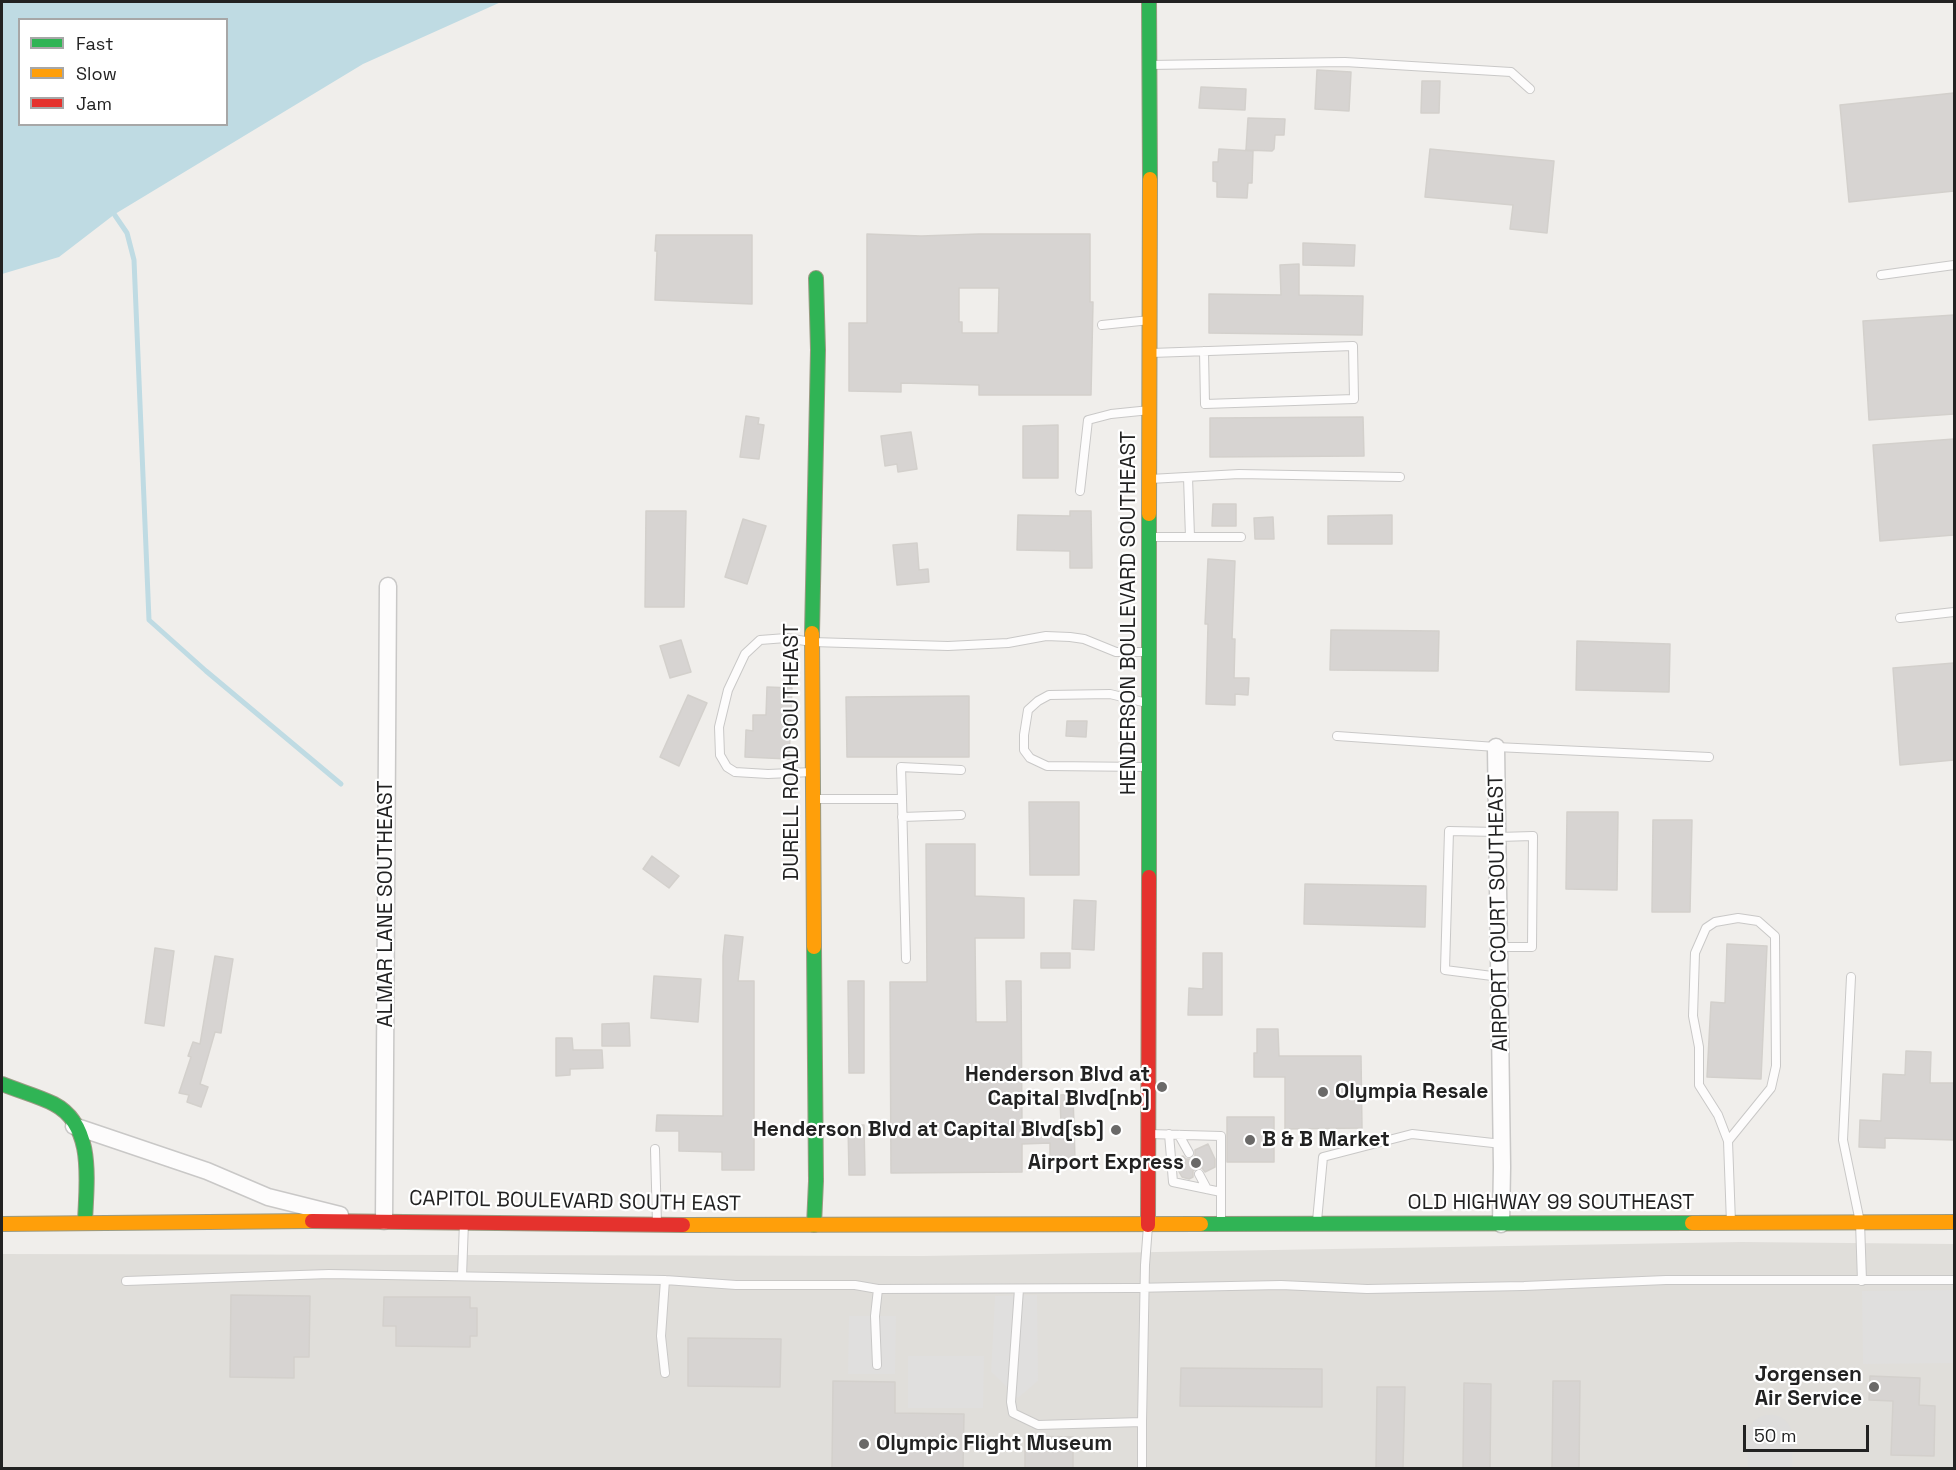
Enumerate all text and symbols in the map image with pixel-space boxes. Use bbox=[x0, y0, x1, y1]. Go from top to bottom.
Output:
legend bbox=[18, 18, 228, 126]
text: Fast bbox=[76, 32, 113, 55]
text: Slow bbox=[76, 62, 117, 85]
text: Jam bbox=[76, 92, 112, 115]
street label: HENDERSON BOULEVARD SOUTHEAST bbox=[1116, 431, 1142, 795]
street label: DURELL ROAD SOUTHEAST bbox=[779, 623, 805, 881]
street label: AIRPORT COURT SOUTHEAST bbox=[1484, 774, 1514, 1052]
street label: ALMAR LANE SOUTHEAST bbox=[373, 780, 399, 1028]
place label: Henderson Blvd at Capital Blvd[nb] bbox=[965, 1062, 1150, 1112]
place label: Olympia Resale bbox=[1335, 1079, 1488, 1105]
marker: Henderson Blvd at Capital Blvd[nb] bbox=[1155, 1080, 1169, 1094]
marker: Olympia Resale bbox=[1316, 1085, 1330, 1099]
place label: Henderson Blvd at Capital Blvd[sb] bbox=[753, 1117, 1104, 1143]
marker: Henderson Blvd at Capital Blvd[sb] bbox=[1109, 1123, 1123, 1137]
place label: B & B Market bbox=[1262, 1127, 1390, 1153]
marker: B & B Market bbox=[1243, 1133, 1257, 1147]
place label: Airport Express bbox=[1028, 1150, 1184, 1176]
marker: Airport Express bbox=[1189, 1156, 1203, 1170]
street label: CAPITOL BOULEVARD SOUTH EAST bbox=[409, 1187, 741, 1217]
street label: OLD HIGHWAY 99 SOUTHEAST bbox=[1408, 1190, 1694, 1216]
place label: Jorgensen Air Service bbox=[1755, 1362, 1862, 1412]
marker: Jorgensen Air Service bbox=[1867, 1380, 1881, 1394]
scale bar bbox=[1746, 1413, 1872, 1451]
text: 50 m bbox=[1754, 1424, 1796, 1447]
place label: Olympic Flight Museum bbox=[876, 1431, 1112, 1457]
marker: Olympic Flight Museum bbox=[857, 1437, 871, 1451]

